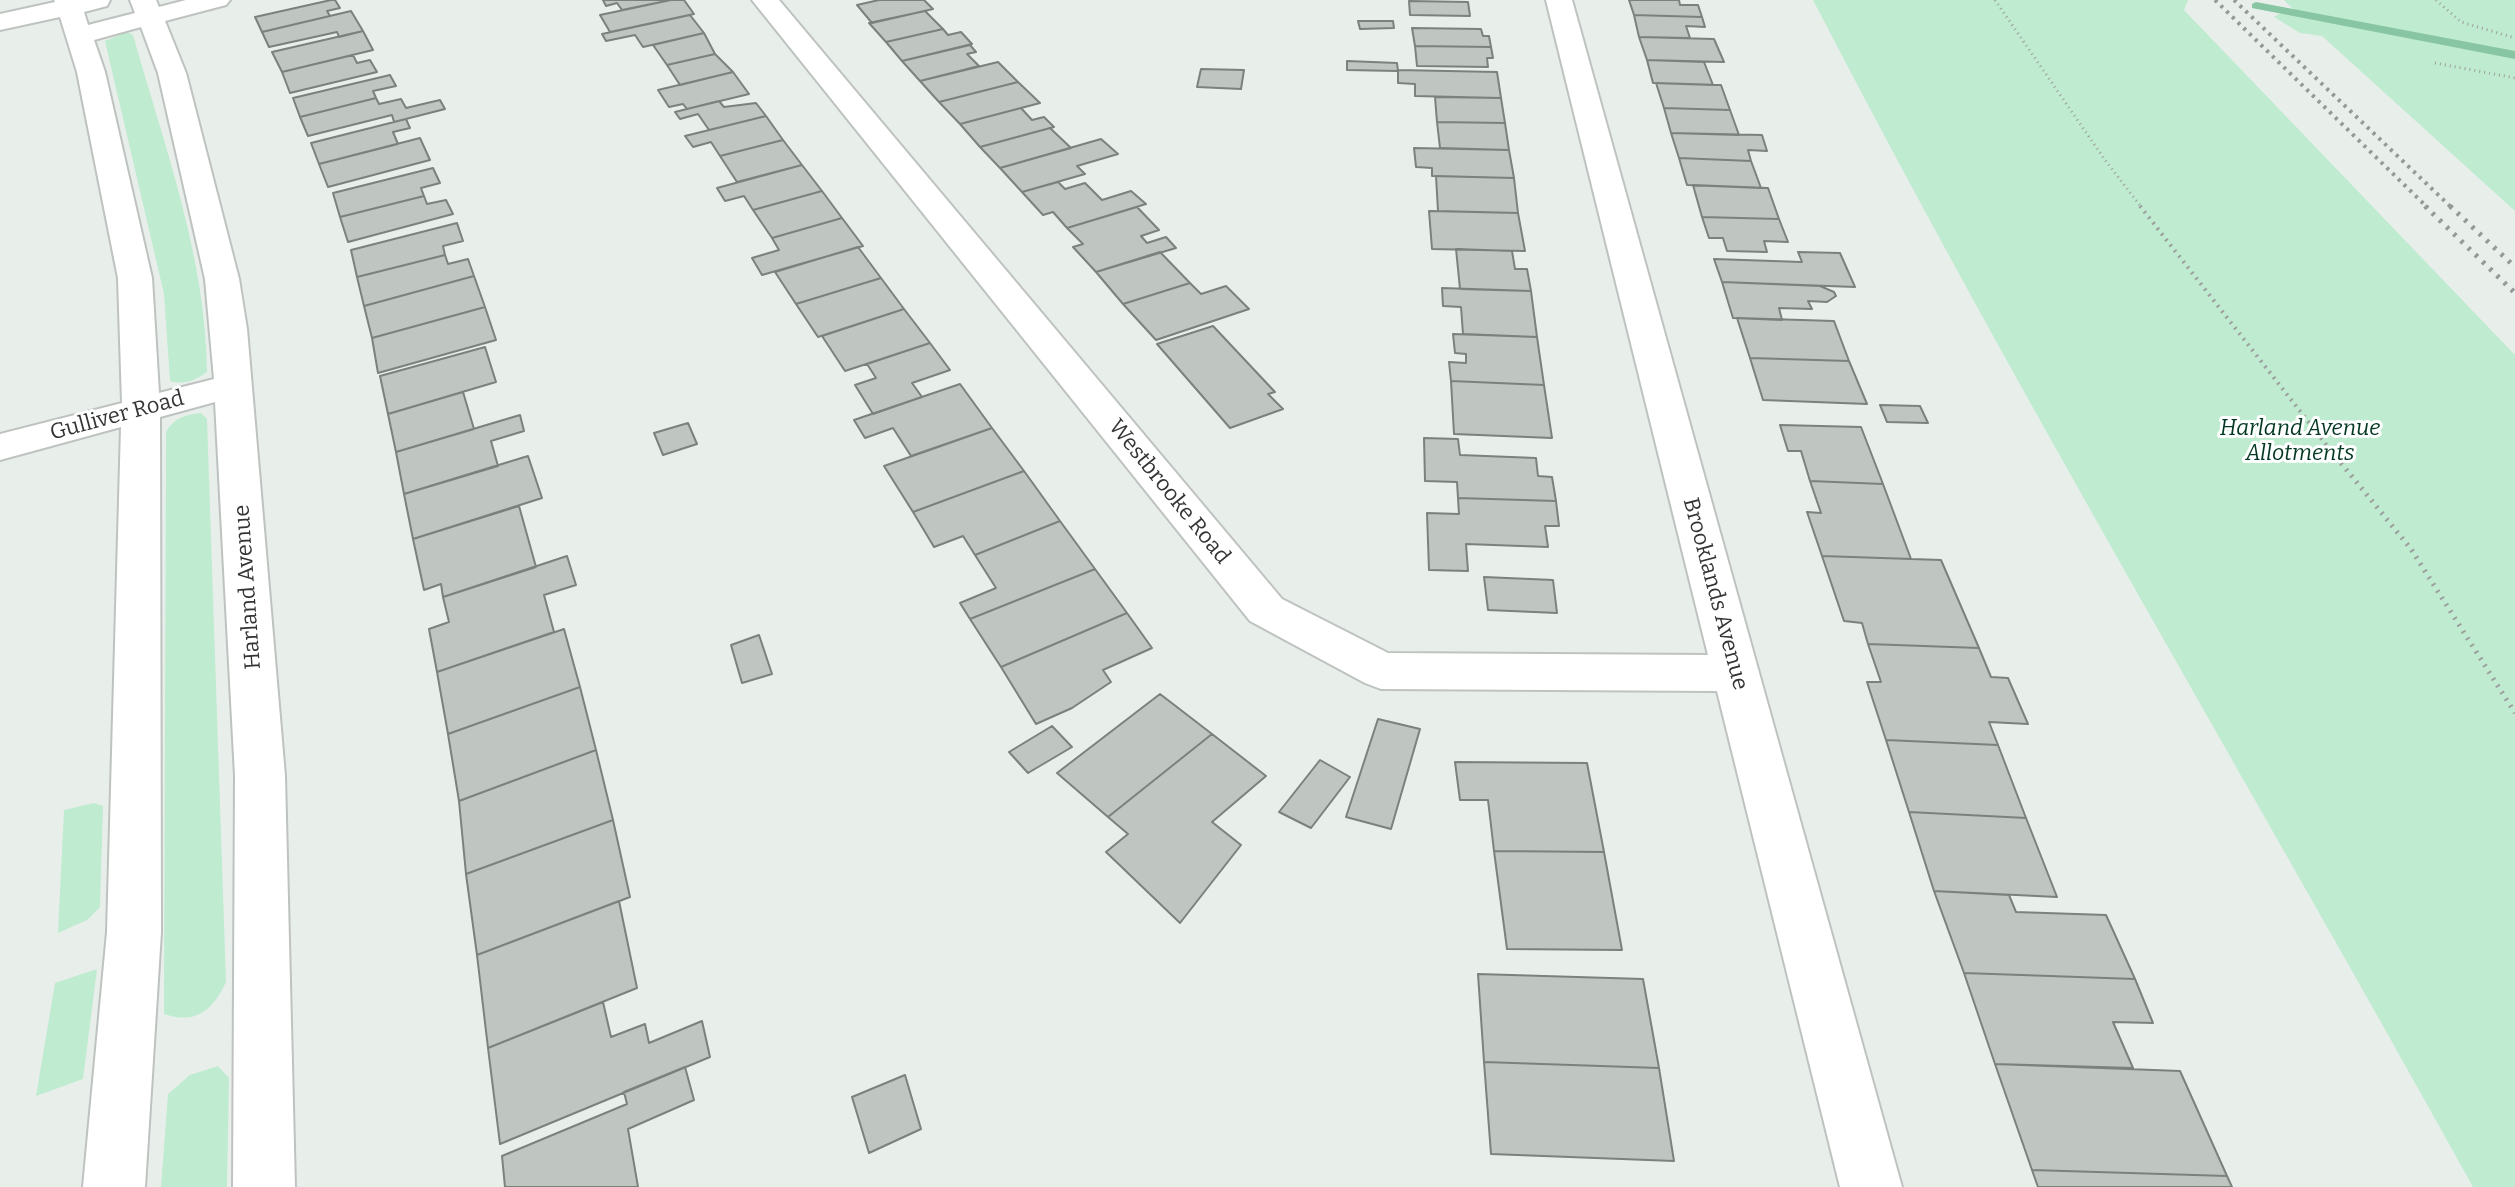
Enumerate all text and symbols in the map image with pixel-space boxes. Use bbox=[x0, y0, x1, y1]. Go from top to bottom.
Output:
street label: Gulliver Road bbox=[47, 385, 187, 447]
street label: Westbrooke Road bbox=[1103, 414, 1235, 570]
park label: Harland Avenue Allotments bbox=[2220, 416, 2380, 468]
street label: Brooklands Avenue bbox=[1677, 495, 1753, 693]
street label: Harland Avenue bbox=[229, 504, 267, 670]

